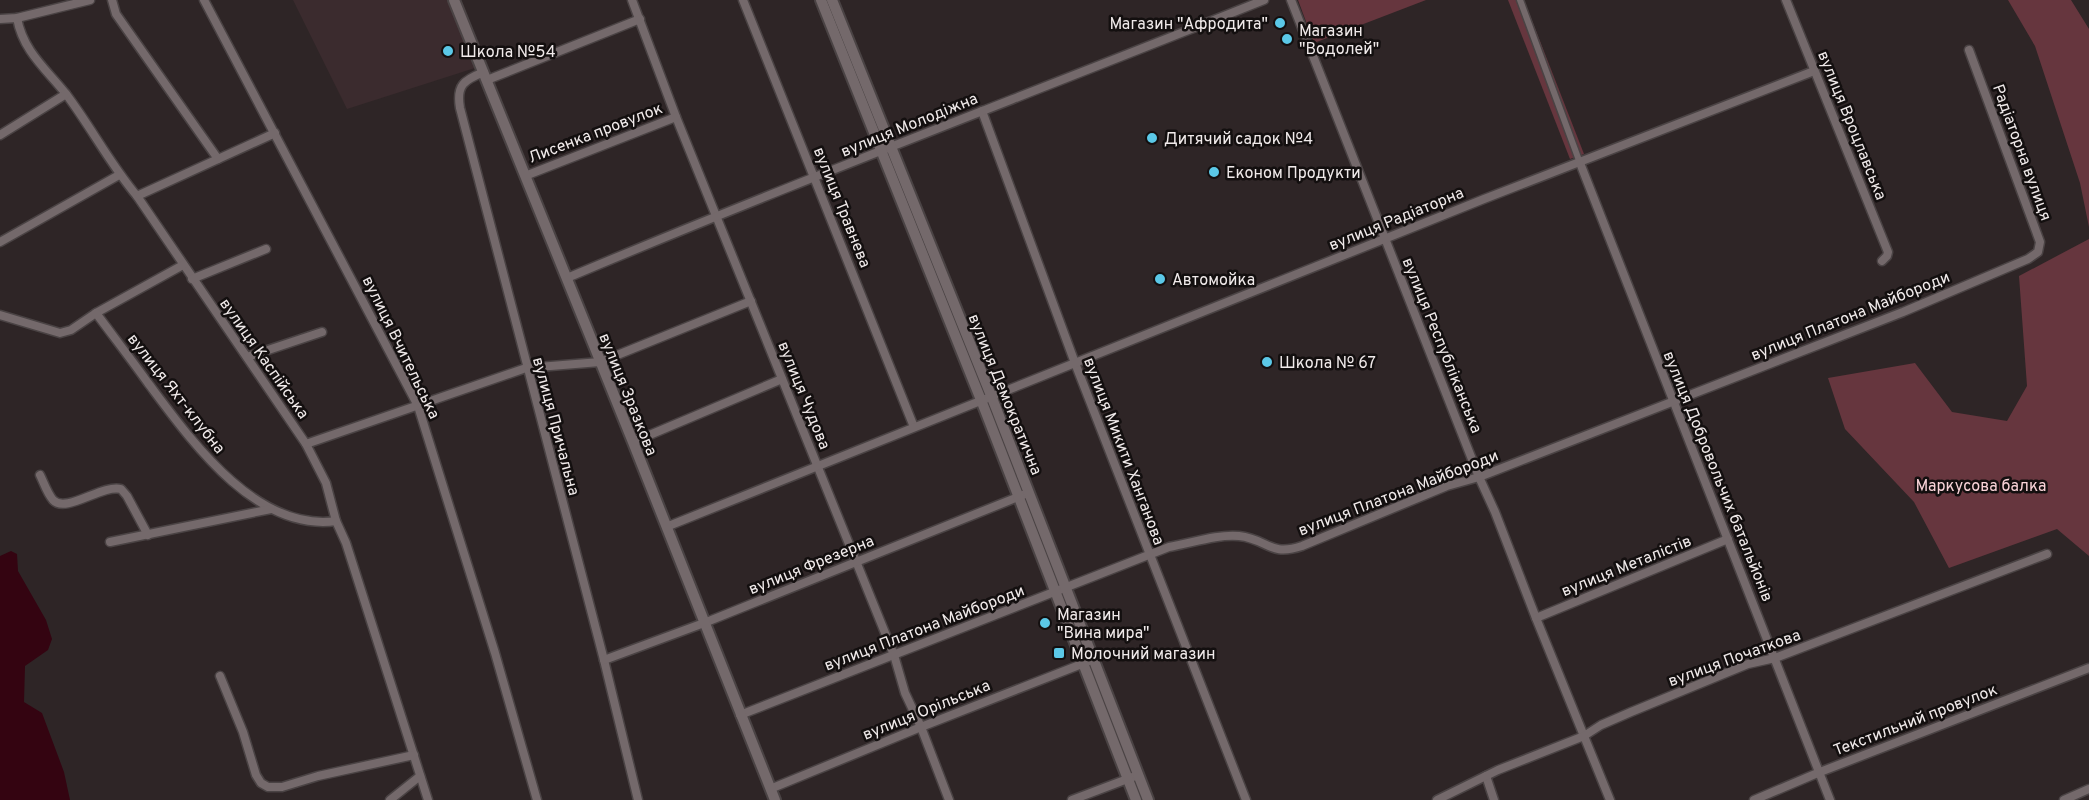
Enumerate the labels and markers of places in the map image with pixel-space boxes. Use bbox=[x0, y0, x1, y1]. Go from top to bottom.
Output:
place label: Магазин "Афродита" bbox=[1109, 15, 1268, 35]
marker: Магазин "Афродита" bbox=[1273, 16, 1287, 30]
place label: Магазин "Водолей" bbox=[1299, 22, 1379, 60]
marker: Магазин "Водолей" bbox=[1280, 32, 1294, 46]
place label: Школа №54 bbox=[460, 43, 556, 63]
marker: Школа №54 bbox=[441, 44, 455, 58]
place label: Дитячий садок №4 bbox=[1164, 130, 1313, 150]
marker: Дитячий садок №4 bbox=[1145, 131, 1159, 145]
place label: Економ Продукти bbox=[1226, 164, 1361, 184]
marker: Економ Продукти bbox=[1207, 165, 1221, 179]
place label: Автомойка bbox=[1172, 271, 1255, 291]
marker: Автомойка bbox=[1153, 272, 1167, 286]
place label: Школа № 67 bbox=[1279, 354, 1376, 374]
marker: Школа № 67 bbox=[1260, 355, 1274, 369]
place label: Магазин "Вина мира" bbox=[1057, 606, 1150, 644]
marker: Магазин "Вина мира" bbox=[1038, 616, 1052, 630]
place label: Молочний магазин bbox=[1071, 645, 1216, 665]
marker: Молочний магазин bbox=[1052, 646, 1066, 660]

